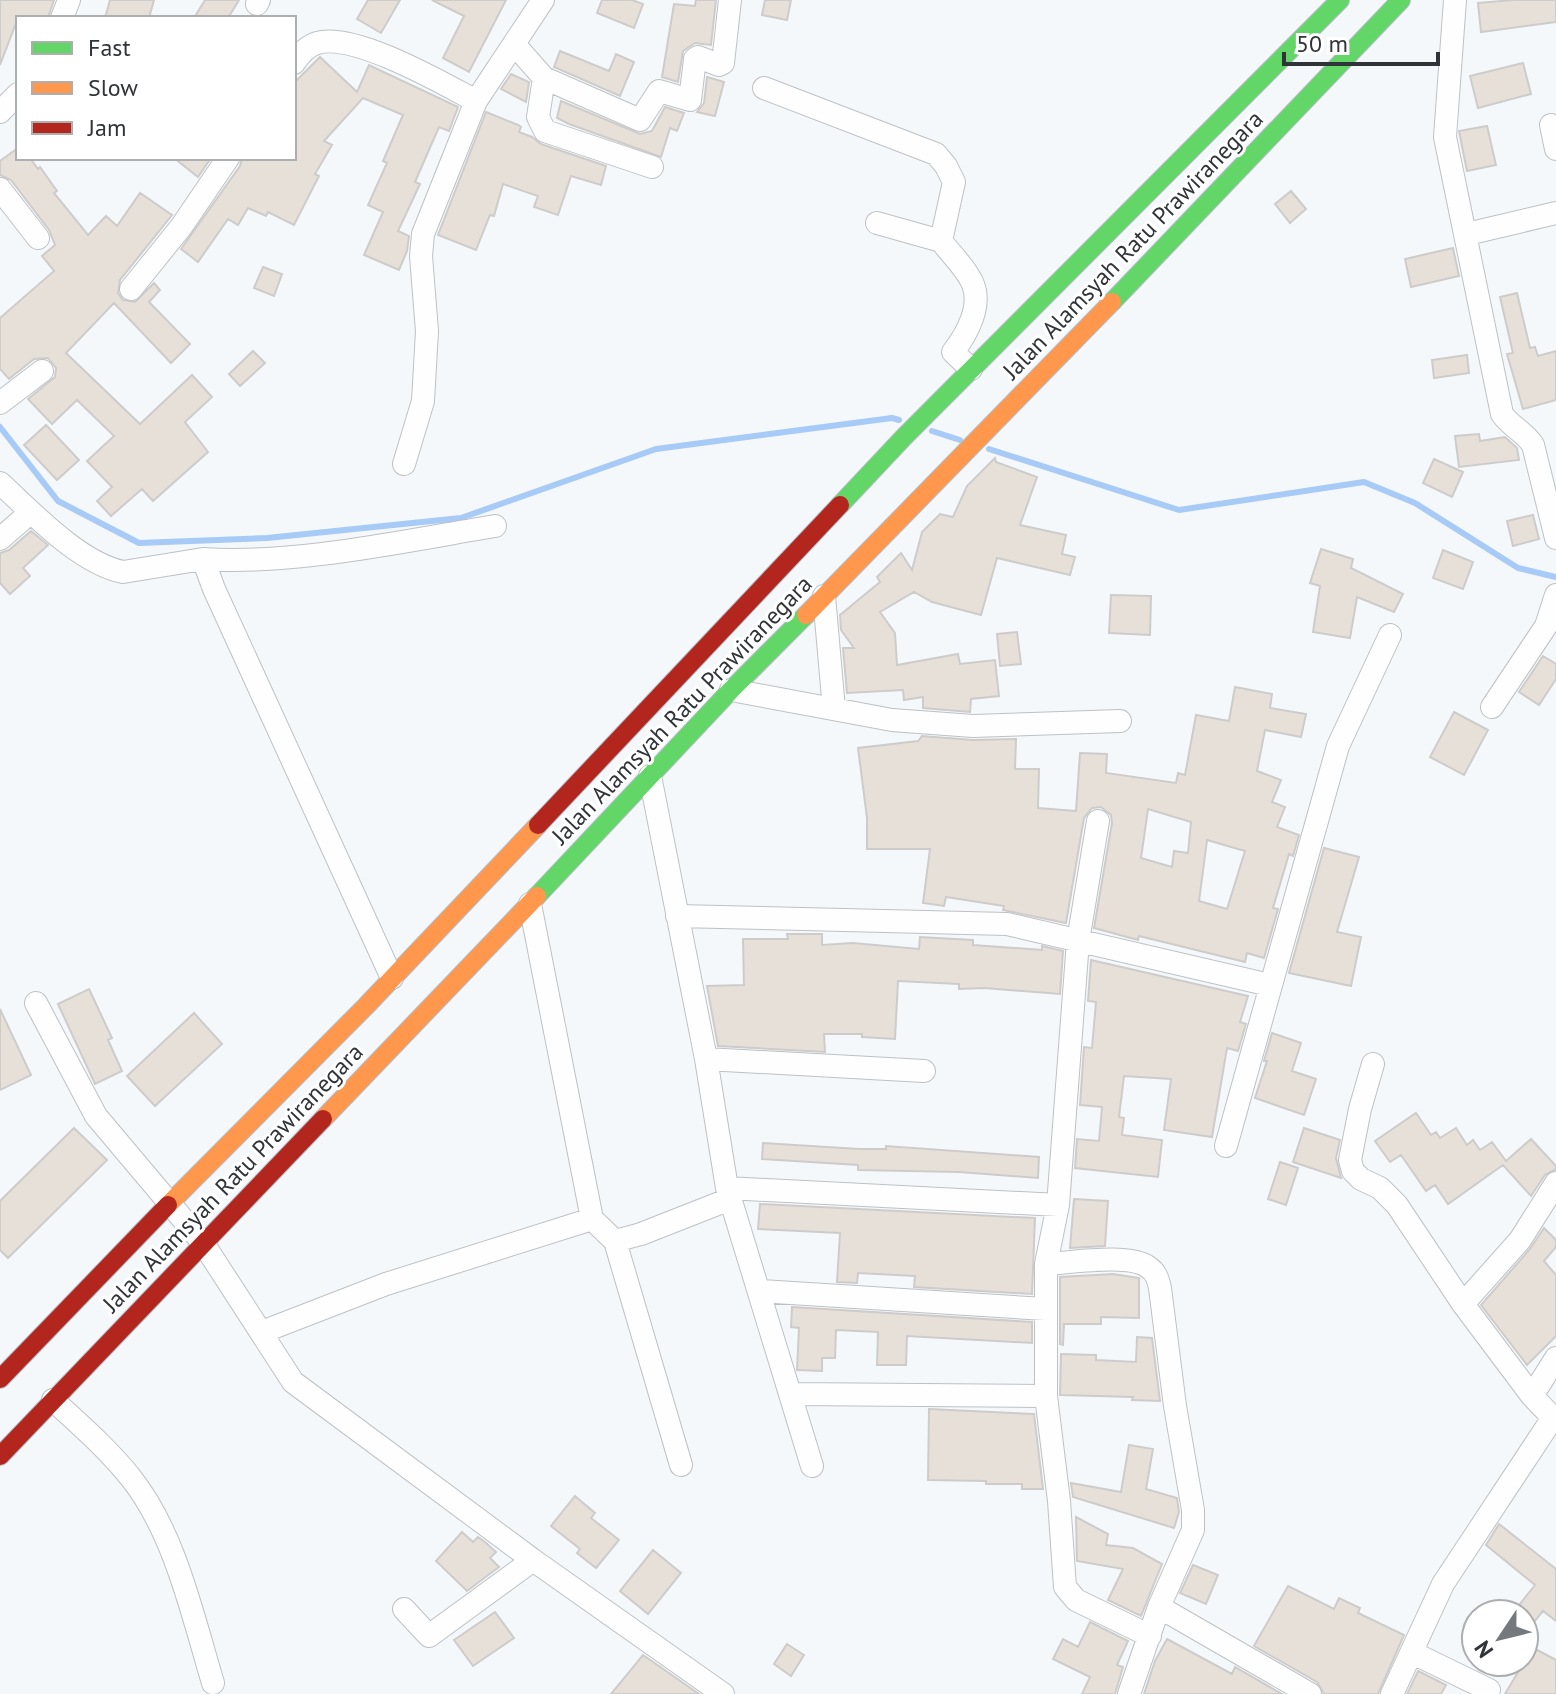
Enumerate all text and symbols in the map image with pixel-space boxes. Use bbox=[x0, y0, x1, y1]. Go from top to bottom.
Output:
legend bbox=[16, 16, 296, 160]
scale bar bbox=[1284, 16, 1438, 66]
text: 50 m bbox=[1296, 28, 1348, 59]
text: Fast bbox=[88, 32, 131, 63]
text: Slow bbox=[88, 72, 138, 103]
street label: Jalan Alamsyah Ratu Prawiranegara bbox=[995, 104, 1269, 386]
text: Jam bbox=[87, 112, 126, 143]
street label: Jalan Alamsyah Ratu Prawiranegara bbox=[544, 569, 818, 851]
street label: Jalan Alamsyah Ratu Prawiranegara bbox=[95, 1037, 369, 1319]
north arrow bbox=[1460, 1598, 1540, 1678]
text: N bbox=[1468, 1636, 1499, 1663]

